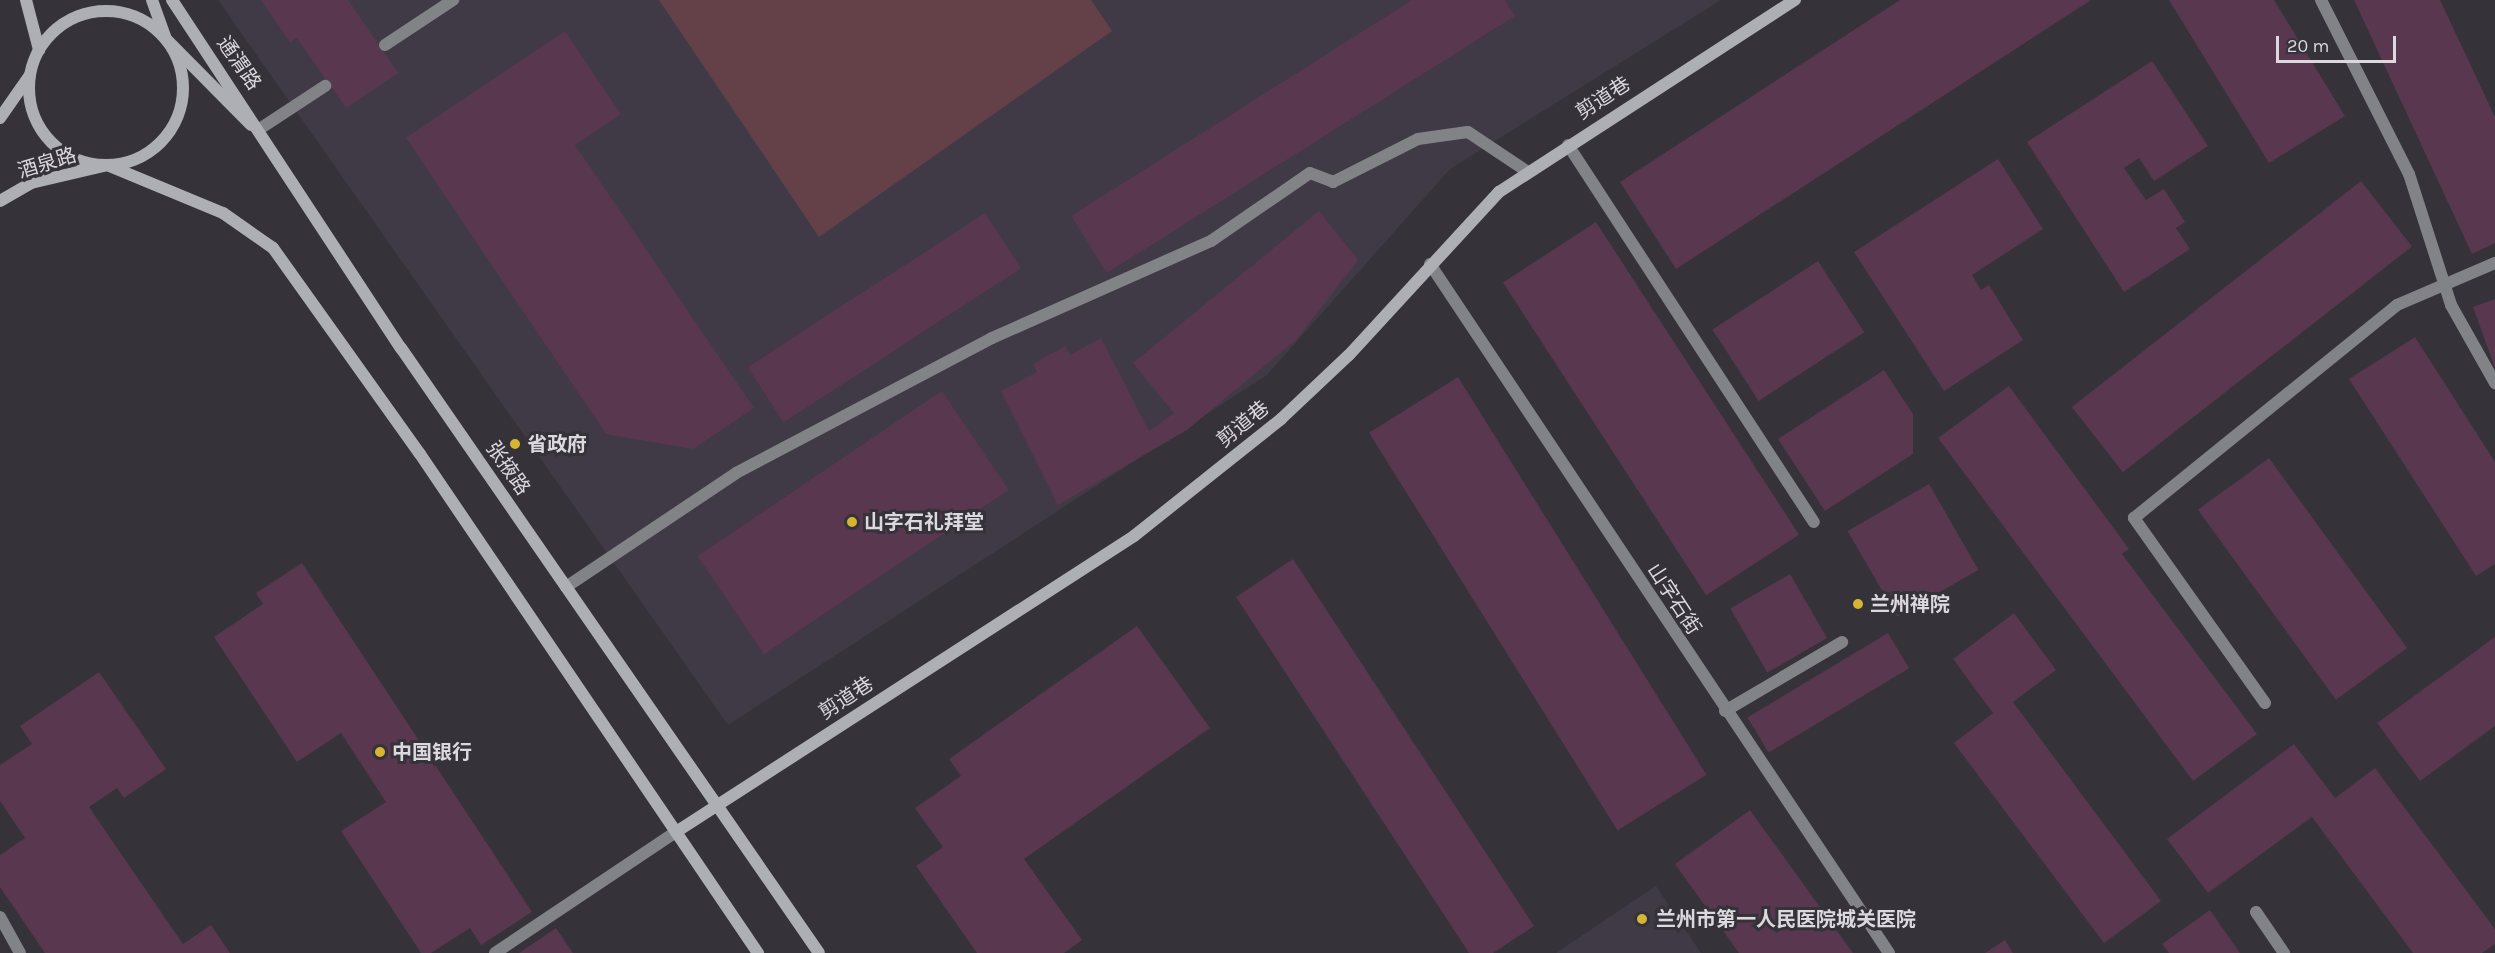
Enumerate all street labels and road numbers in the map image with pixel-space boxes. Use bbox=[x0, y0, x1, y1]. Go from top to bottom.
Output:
street label: 通渭路 bbox=[212, 32, 266, 94]
street label: 剪道巷 bbox=[1571, 72, 1635, 124]
street label: 酒泉路 bbox=[15, 143, 79, 183]
street label: 剪道巷 bbox=[1212, 396, 1274, 452]
street label: 张掖路 bbox=[481, 437, 535, 499]
street label: 山字石街 bbox=[1642, 559, 1706, 639]
street label: 剪道巷 bbox=[814, 672, 878, 724]

